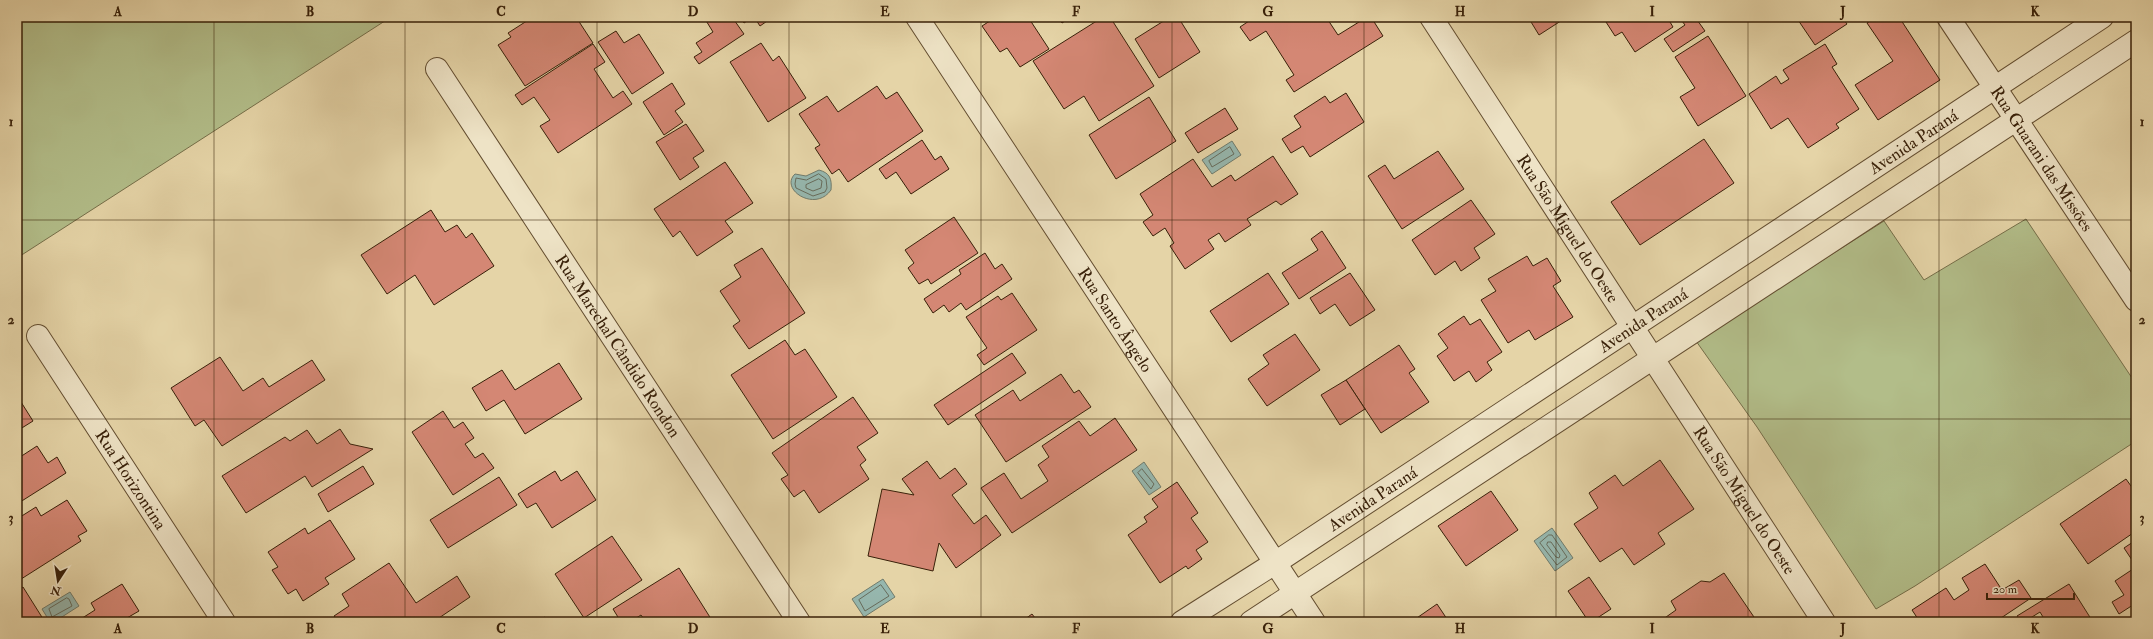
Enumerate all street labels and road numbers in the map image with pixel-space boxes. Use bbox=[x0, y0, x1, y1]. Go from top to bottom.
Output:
street label: Rua Guarani das Missões bbox=[1986, 82, 2098, 235]
street label: Avenida Paraná bbox=[1864, 104, 1963, 179]
street label: Rua São Miguel do Oeste bbox=[1512, 150, 1624, 306]
street label: Rua Marechal Cândido Rondon bbox=[551, 251, 686, 441]
street label: Rua Santo Ângelo bbox=[1074, 263, 1158, 376]
street label: Avenida Paraná bbox=[1594, 283, 1692, 358]
street label: Rua São Miguel do Oeste bbox=[1689, 422, 1801, 578]
street label: Rua Horizontina bbox=[91, 425, 172, 534]
street label: Avenida Paraná bbox=[1323, 461, 1422, 536]

